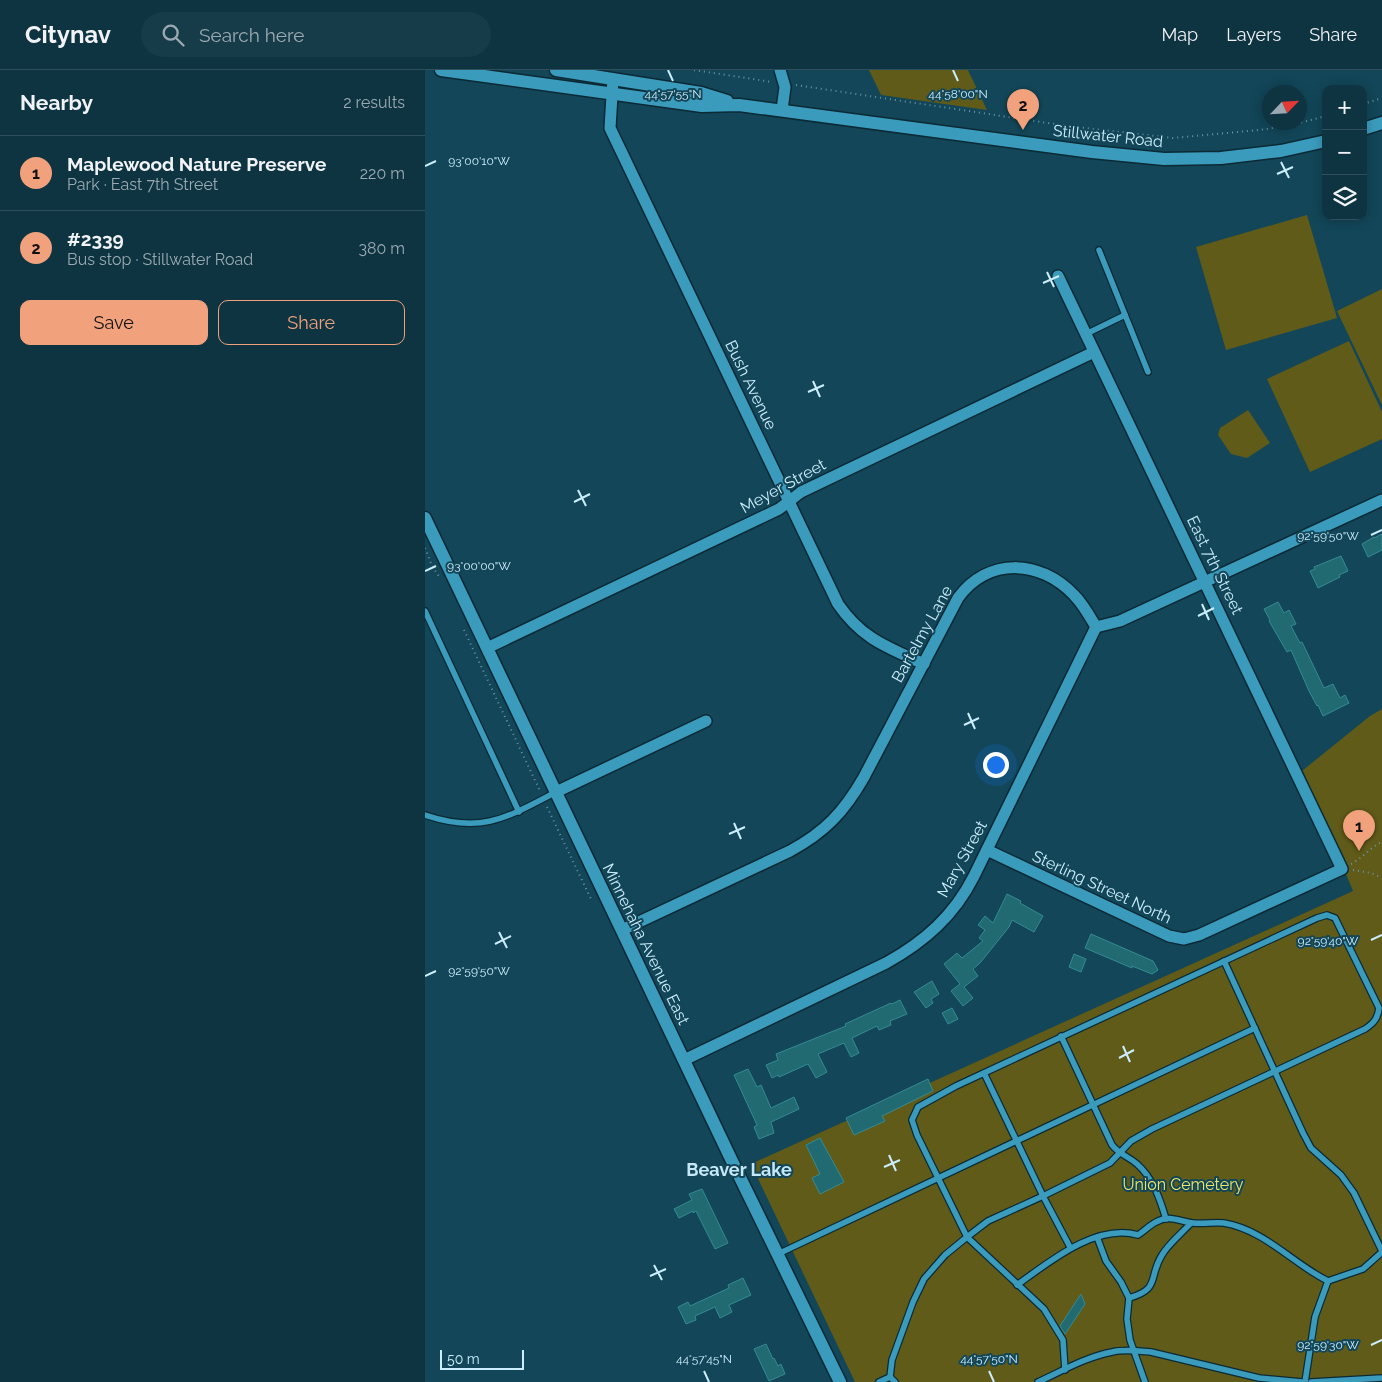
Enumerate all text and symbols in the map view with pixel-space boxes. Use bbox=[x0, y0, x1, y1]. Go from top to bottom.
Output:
search box bbox=[141, 12, 491, 57]
text: Citynav bbox=[25, 20, 111, 49]
icon: search bbox=[159, 21, 187, 49]
text: Search here bbox=[199, 24, 304, 46]
text: Map bbox=[1162, 24, 1198, 45]
text: Layers bbox=[1226, 24, 1281, 45]
text: Share bbox=[1309, 24, 1357, 45]
north arrow bbox=[1262, 85, 1307, 130]
map controls bbox=[1322, 85, 1367, 220]
button: + bbox=[1322, 85, 1367, 130]
text: 44°57'55"N bbox=[645, 87, 701, 101]
text: 44°58'00"N bbox=[928, 87, 988, 101]
pin: 2 bbox=[1007, 89, 1039, 130]
text: Nearby bbox=[20, 90, 93, 115]
text: 2 results bbox=[343, 93, 405, 112]
street label: Stillwater Road bbox=[1052, 121, 1164, 151]
button: − bbox=[1322, 130, 1367, 175]
text: Maplewood Nature Preserve bbox=[67, 153, 326, 175]
text: 93°00'10"W bbox=[448, 154, 510, 168]
text: 1 bbox=[32, 164, 40, 183]
text: 220 m bbox=[360, 164, 405, 183]
text: Park · East 7th Street bbox=[67, 175, 218, 194]
button: layers bbox=[1322, 175, 1367, 220]
text: #2339 bbox=[67, 228, 124, 250]
text: 2 bbox=[31, 239, 41, 258]
text: 380 m bbox=[358, 239, 405, 258]
text: Bus stop · Stillwater Road bbox=[67, 250, 253, 269]
button: Save bbox=[20, 300, 208, 345]
button: Share bbox=[218, 300, 405, 345]
street label: Bush Avenue bbox=[721, 337, 781, 433]
street label: Meyer Street bbox=[737, 454, 829, 517]
street label: East 7th Street bbox=[1183, 513, 1247, 618]
text: 92°59'50"W bbox=[1297, 529, 1359, 543]
text: 93°00'00"W bbox=[447, 559, 511, 573]
street label: Bartelmy Lane bbox=[888, 582, 956, 686]
your location bbox=[983, 752, 1009, 778]
pin: 1 bbox=[1343, 810, 1375, 851]
street label: Mary Street bbox=[933, 817, 991, 901]
street label: Sterling Street North bbox=[1029, 846, 1175, 928]
street label: Minnehaha Avenue East bbox=[599, 860, 694, 1028]
text: 92°59'40"W bbox=[1298, 934, 1359, 948]
text: 92°59'50"W bbox=[448, 964, 510, 978]
district label: Beaver Lake bbox=[686, 1159, 792, 1180]
park label: Union Cemetery bbox=[1122, 1175, 1244, 1194]
text: 92°59'30"W bbox=[1297, 1338, 1359, 1352]
scale bar bbox=[440, 1347, 524, 1370]
text: 50 m bbox=[447, 1351, 480, 1367]
text: 44°57'45"N bbox=[676, 1352, 732, 1366]
text: 44°57'50"N bbox=[960, 1352, 1018, 1366]

